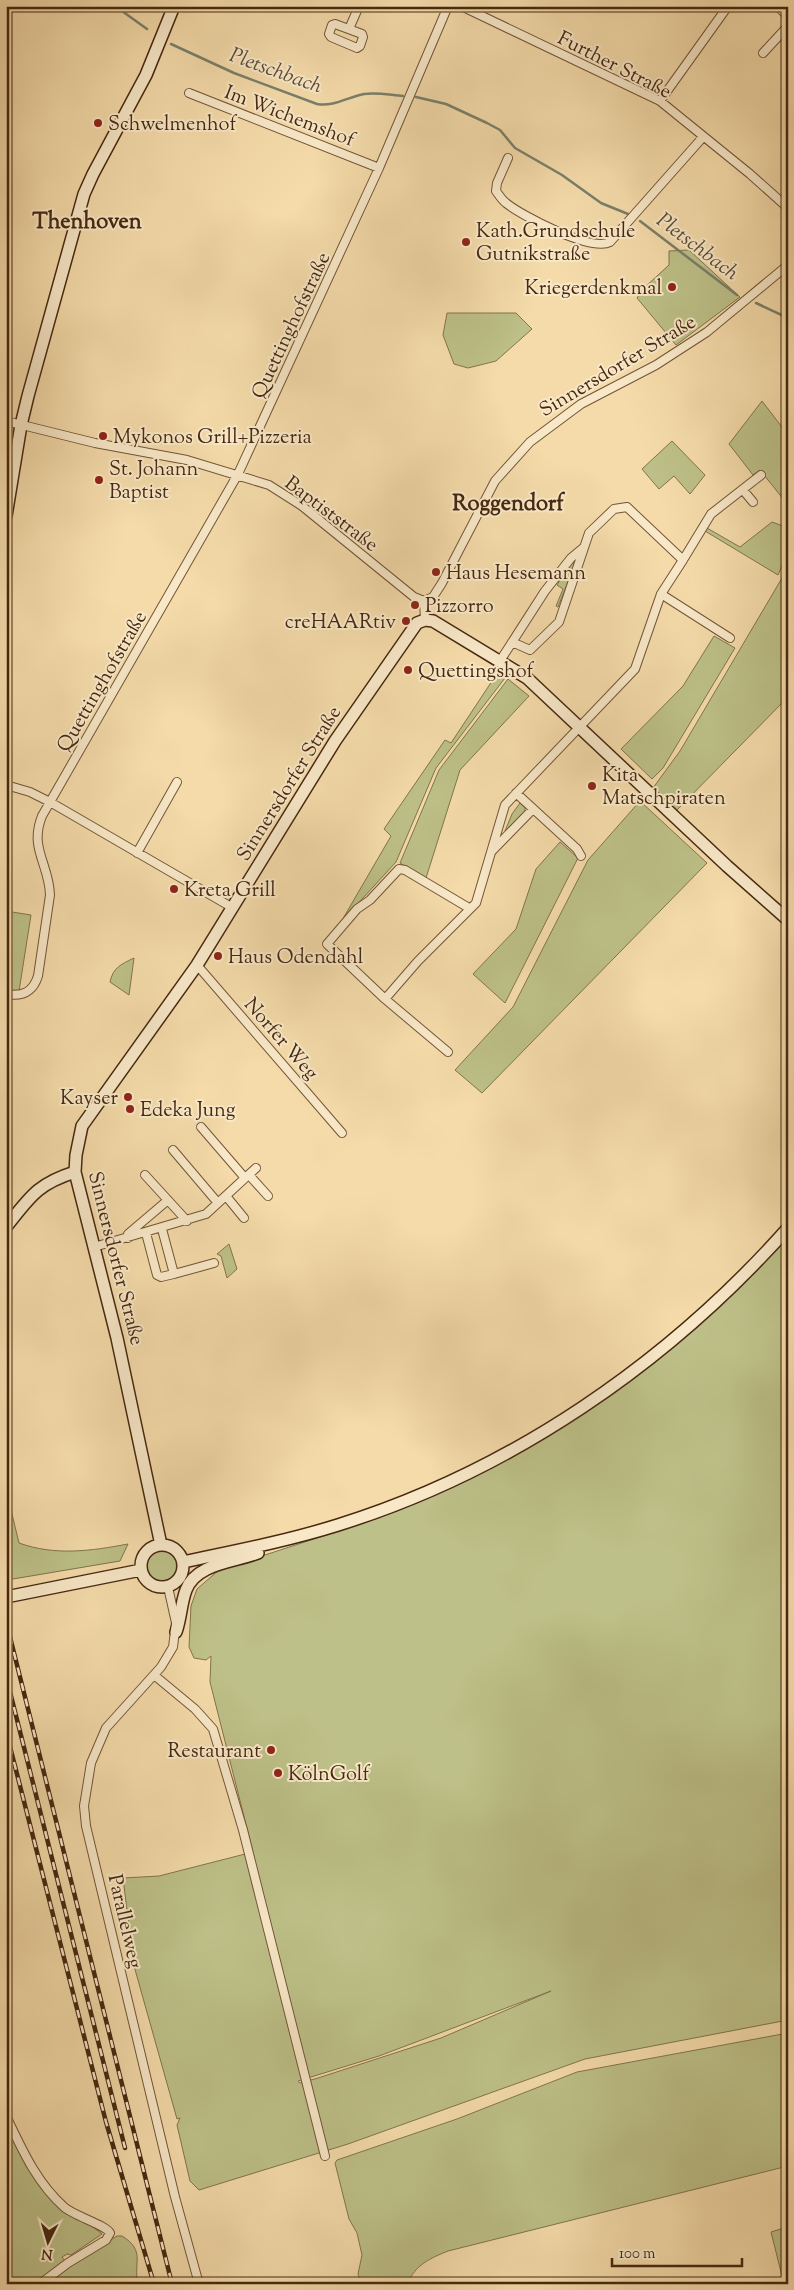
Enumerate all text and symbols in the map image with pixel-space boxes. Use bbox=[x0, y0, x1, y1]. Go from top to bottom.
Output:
street label: Further Straße bbox=[552, 25, 676, 107]
water label: Pletschbach bbox=[225, 41, 326, 102]
street label: Im Wichemshof bbox=[220, 79, 360, 156]
place label: Schwelmenhof bbox=[108, 111, 238, 140]
marker: Schwelmenhof bbox=[92, 117, 104, 129]
district label: Thenhoven bbox=[32, 207, 142, 239]
water label: Pletschbach bbox=[649, 207, 744, 289]
place label: Kath.Grundschule Gutnikstraße bbox=[476, 218, 635, 270]
marker: Kath.Grundschule Gutnikstraße bbox=[460, 236, 472, 248]
street label: Quettinghofstraße bbox=[246, 248, 339, 404]
place label: Kriegerdenkmal bbox=[525, 275, 662, 304]
marker: Kriegerdenkmal bbox=[666, 281, 678, 293]
street label: Sinnersdorfer Straße bbox=[534, 309, 702, 425]
place label: Mykonos Grill+Pizzeria bbox=[113, 424, 312, 453]
marker: Mykonos Grill+Pizzeria bbox=[97, 430, 109, 442]
place label: St. Johann Baptist bbox=[109, 456, 198, 508]
street label: Baptiststraße bbox=[277, 470, 384, 560]
marker: St. Johann Baptist bbox=[93, 474, 105, 486]
district label: Roggendorf bbox=[452, 489, 565, 521]
place label: Haus Hesemann bbox=[446, 560, 586, 589]
marker: Haus Hesemann bbox=[430, 566, 442, 578]
place label: Pizzorro bbox=[425, 593, 494, 622]
marker: Pizzorro bbox=[409, 599, 421, 611]
street label: Quettinghofstraße bbox=[51, 606, 155, 758]
place label: creHAARtiv bbox=[285, 609, 397, 638]
marker: creHAARtiv bbox=[400, 615, 412, 627]
place label: Quettingshof bbox=[418, 658, 535, 687]
marker: Quettingshof bbox=[402, 664, 414, 676]
street label: Sinnersdorfer Straße bbox=[231, 701, 350, 868]
place label: Kita Matschpiraten bbox=[602, 762, 726, 814]
marker: Kita Matschpiraten bbox=[586, 780, 598, 792]
place label: Kreta Grill bbox=[184, 877, 276, 906]
marker: Kreta Grill bbox=[168, 883, 180, 895]
place label: Haus Odendahl bbox=[228, 944, 364, 973]
marker: Haus Odendahl bbox=[212, 950, 224, 962]
street label: Norfer Weg bbox=[236, 992, 324, 1087]
place label: Kayser bbox=[60, 1085, 118, 1114]
marker: Kayser bbox=[122, 1091, 134, 1103]
place label: Edeka Jung bbox=[140, 1097, 236, 1126]
marker: Edeka Jung bbox=[124, 1103, 136, 1115]
street label: Sinnersdorfer Straße bbox=[79, 1169, 150, 1349]
place label: Restaurant bbox=[168, 1738, 261, 1767]
marker: Restaurant bbox=[265, 1744, 277, 1756]
place label: KölnGolf bbox=[288, 1761, 370, 1790]
marker: KölnGolf bbox=[272, 1767, 284, 1779]
street label: Parallelweg bbox=[99, 1872, 149, 1972]
north arrow bbox=[22, 2218, 72, 2268]
scale bar bbox=[612, 2235, 742, 2267]
text: N bbox=[41, 2243, 53, 2263]
text: 100 m bbox=[619, 2244, 656, 2265]

